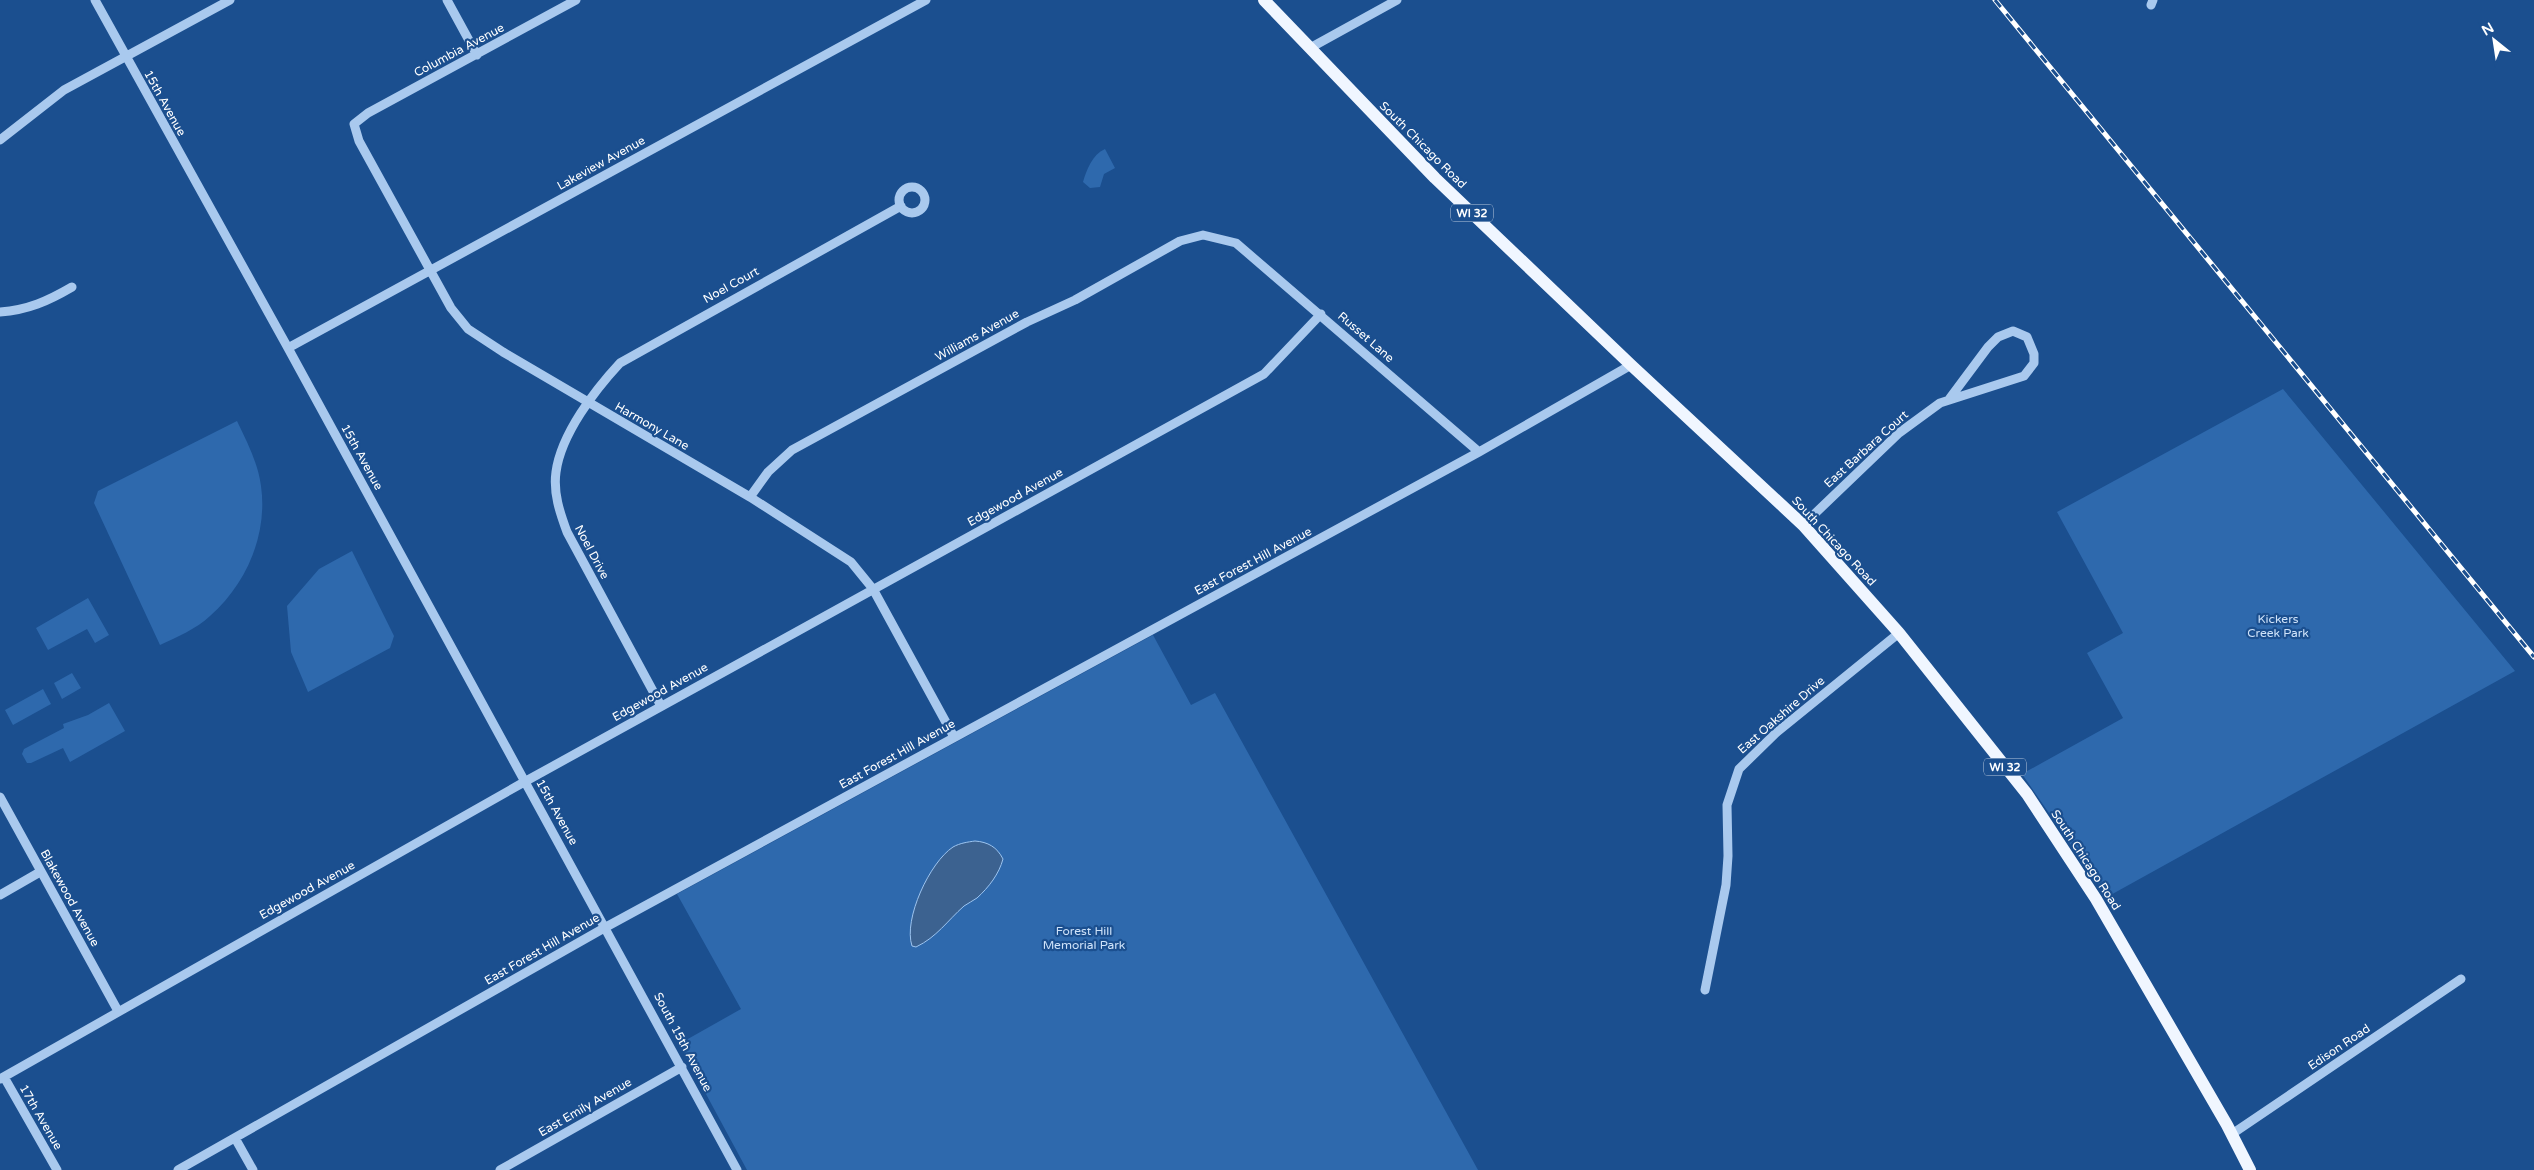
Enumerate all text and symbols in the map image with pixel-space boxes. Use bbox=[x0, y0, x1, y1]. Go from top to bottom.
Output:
north arrow bbox=[2469, 15, 2519, 65]
text: N bbox=[2479, 19, 2497, 39]
street label: Columbia Avenue bbox=[412, 20, 507, 80]
street label: 15th Avenue bbox=[141, 68, 189, 139]
street label: South Chicago Road bbox=[1377, 99, 1469, 191]
street label: Lakeview Avenue bbox=[555, 133, 648, 193]
road number: WI 32 bbox=[1451, 204, 1493, 222]
street label: Noel Court bbox=[701, 264, 762, 306]
street label: Williams Avenue bbox=[933, 306, 1021, 364]
street label: Russet Lane bbox=[1335, 309, 1397, 365]
street label: Harmony Lane bbox=[612, 399, 692, 453]
street label: East Barbara Court bbox=[1821, 407, 1911, 490]
street label: 15th Avenue bbox=[338, 422, 386, 493]
street label: Edgewood Avenue bbox=[965, 465, 1065, 529]
street label: South Chicago Road bbox=[1789, 493, 1879, 589]
street label: Noel Drive bbox=[572, 523, 612, 582]
street label: East Forest Hill Avenue bbox=[1192, 524, 1314, 598]
park label: Kickers Creek Park bbox=[2247, 612, 2309, 640]
street label: Edgewood Avenue bbox=[610, 660, 710, 724]
street label: East Oakshire Drive bbox=[1735, 673, 1827, 757]
street label: East Forest Hill Avenue bbox=[837, 716, 958, 792]
road number: WI 32 bbox=[1984, 759, 2026, 776]
street label: 15th Avenue bbox=[533, 777, 581, 848]
street label: South Chicago Road bbox=[2048, 807, 2124, 913]
street label: Blakewood Avenue bbox=[38, 847, 103, 949]
street label: Edgewood Avenue bbox=[257, 858, 357, 922]
street label: East Forest Hill Avenue bbox=[482, 910, 602, 988]
park label: Forest Hill Memorial Park bbox=[1043, 924, 1126, 952]
street label: South 15th Avenue bbox=[651, 990, 715, 1094]
street label: Edison Road bbox=[2305, 1021, 2373, 1073]
street label: East Emily Avenue bbox=[536, 1075, 634, 1139]
street label: 17th Avenue bbox=[17, 1082, 65, 1152]

